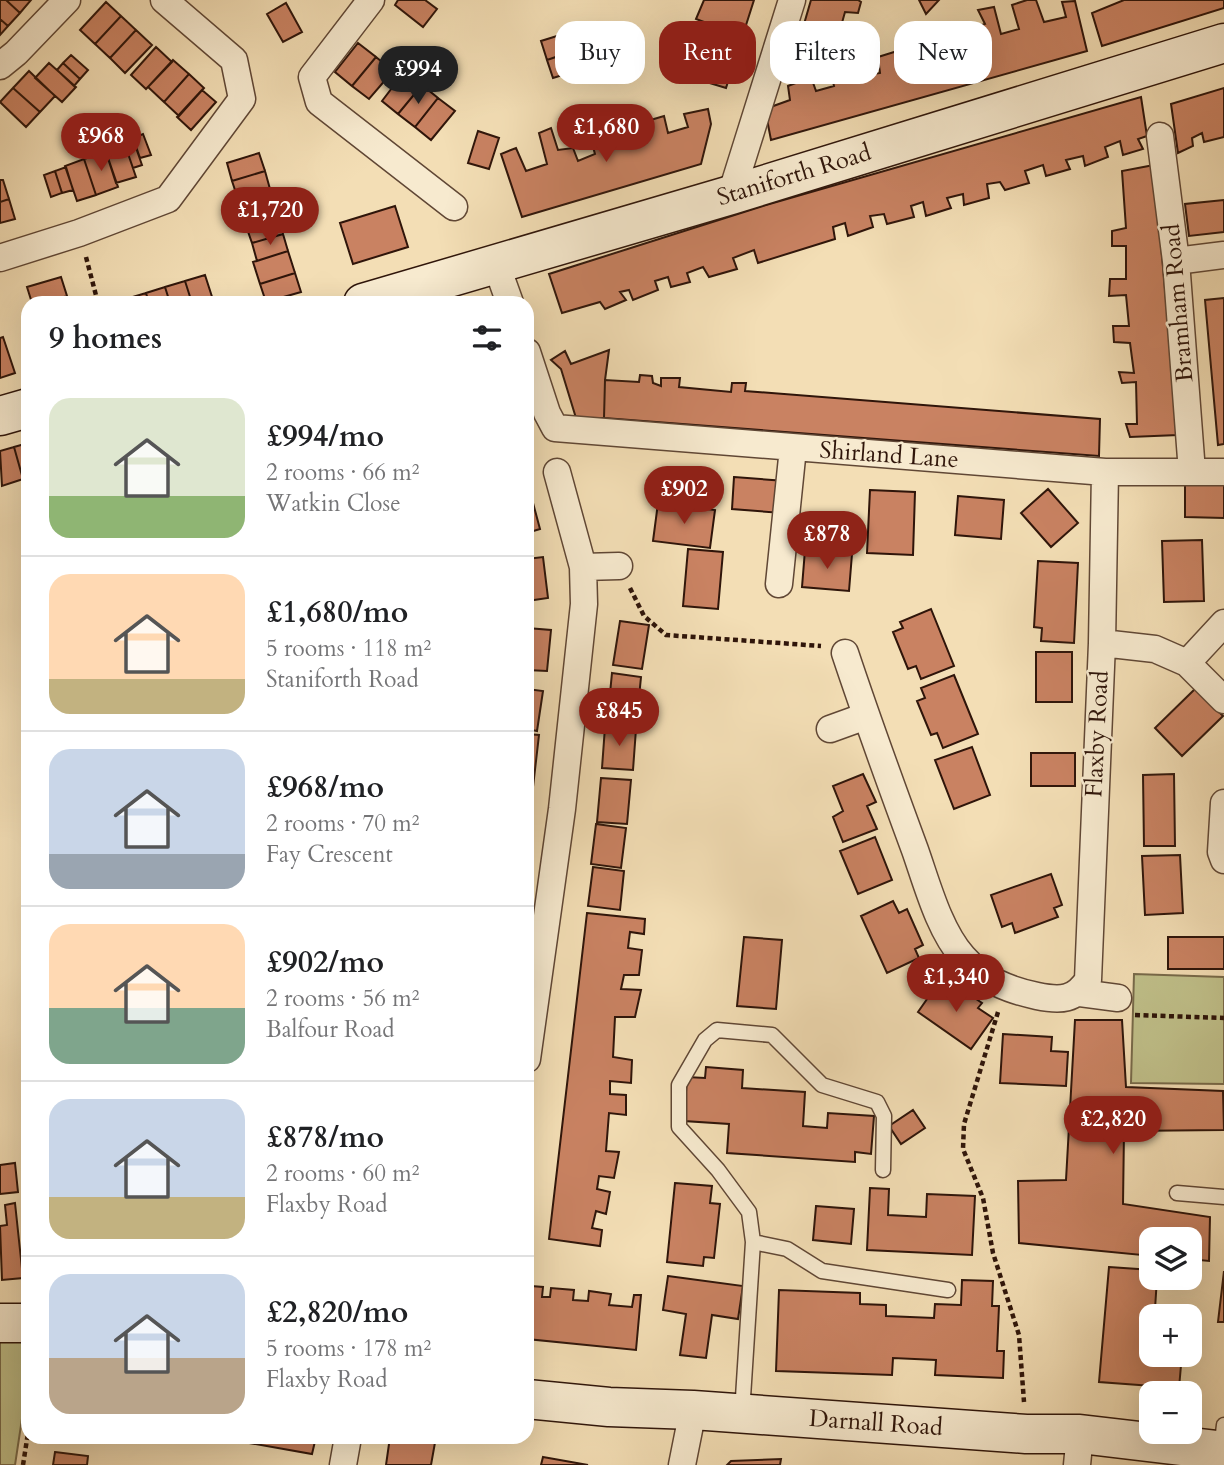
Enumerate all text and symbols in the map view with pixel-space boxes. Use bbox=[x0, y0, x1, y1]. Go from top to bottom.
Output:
chip: Buy bbox=[555, 21, 645, 84]
chip: Rent bbox=[659, 21, 756, 84]
chip: Filters bbox=[770, 21, 880, 84]
chip: New bbox=[894, 21, 992, 84]
pin: £994 bbox=[377, 46, 459, 106]
text: £994 bbox=[394, 53, 442, 84]
pin: £1,680 bbox=[549, 104, 663, 164]
text: £1,680 bbox=[573, 111, 639, 142]
pin: £968 bbox=[60, 114, 142, 173]
text: £968 bbox=[77, 120, 125, 151]
street label: Staniforth Road bbox=[713, 136, 875, 214]
pin: £1,720 bbox=[213, 188, 327, 247]
text: £1,720 bbox=[237, 194, 303, 225]
street label: Bramham Road bbox=[1155, 222, 1201, 384]
text: 9 homes bbox=[49, 318, 162, 359]
icon: filters bbox=[468, 319, 506, 357]
text: £994/mo bbox=[266, 416, 384, 457]
icon: home bbox=[105, 426, 189, 510]
street label: Shirland Lane bbox=[818, 434, 960, 476]
text: 2 rooms · 66 m² bbox=[266, 457, 419, 488]
pin: £902 bbox=[643, 466, 725, 526]
text: £902 bbox=[660, 473, 708, 504]
text: Watkin Close bbox=[266, 488, 401, 519]
pin: £878 bbox=[786, 512, 868, 571]
text: £878 bbox=[803, 518, 851, 549]
text: £1,680/mo bbox=[266, 592, 408, 633]
icon: home bbox=[105, 602, 189, 686]
text: 5 rooms · 118 m² bbox=[266, 633, 431, 664]
text: Staniforth Road bbox=[266, 664, 419, 695]
street label: Flaxby Road bbox=[1077, 670, 1117, 798]
pin: £845 bbox=[578, 688, 660, 748]
text: £845 bbox=[595, 695, 643, 726]
text: £968/mo bbox=[266, 767, 384, 808]
icon: home bbox=[105, 777, 189, 861]
text: 2 rooms · 70 m² bbox=[266, 808, 419, 839]
text: Fay Crescent bbox=[266, 839, 393, 870]
text: £902/mo bbox=[266, 942, 384, 983]
icon: home bbox=[105, 952, 189, 1036]
pin: £1,340 bbox=[899, 954, 1013, 1014]
text: £1,340 bbox=[923, 961, 989, 992]
text: 2 rooms · 56 m² bbox=[266, 983, 419, 1014]
text: Balfour Road bbox=[266, 1014, 395, 1045]
pin: £2,820 bbox=[1056, 1096, 1170, 1156]
text: £2,820 bbox=[1080, 1103, 1146, 1134]
text: £878/mo bbox=[266, 1117, 384, 1158]
icon: home bbox=[105, 1127, 189, 1211]
text: 2 rooms · 60 m² bbox=[266, 1158, 419, 1189]
text: Flaxby Road bbox=[266, 1189, 388, 1220]
map controls bbox=[1139, 1227, 1202, 1444]
button: layers bbox=[1139, 1227, 1202, 1290]
text: £2,820/mo bbox=[266, 1292, 408, 1333]
icon: home bbox=[105, 1302, 189, 1386]
button: + bbox=[1139, 1304, 1202, 1367]
text: 5 rooms · 178 m² bbox=[266, 1333, 431, 1364]
text: Flaxby Road bbox=[266, 1364, 388, 1395]
button: − bbox=[1139, 1381, 1202, 1444]
street label: Darnall Road bbox=[808, 1402, 944, 1444]

